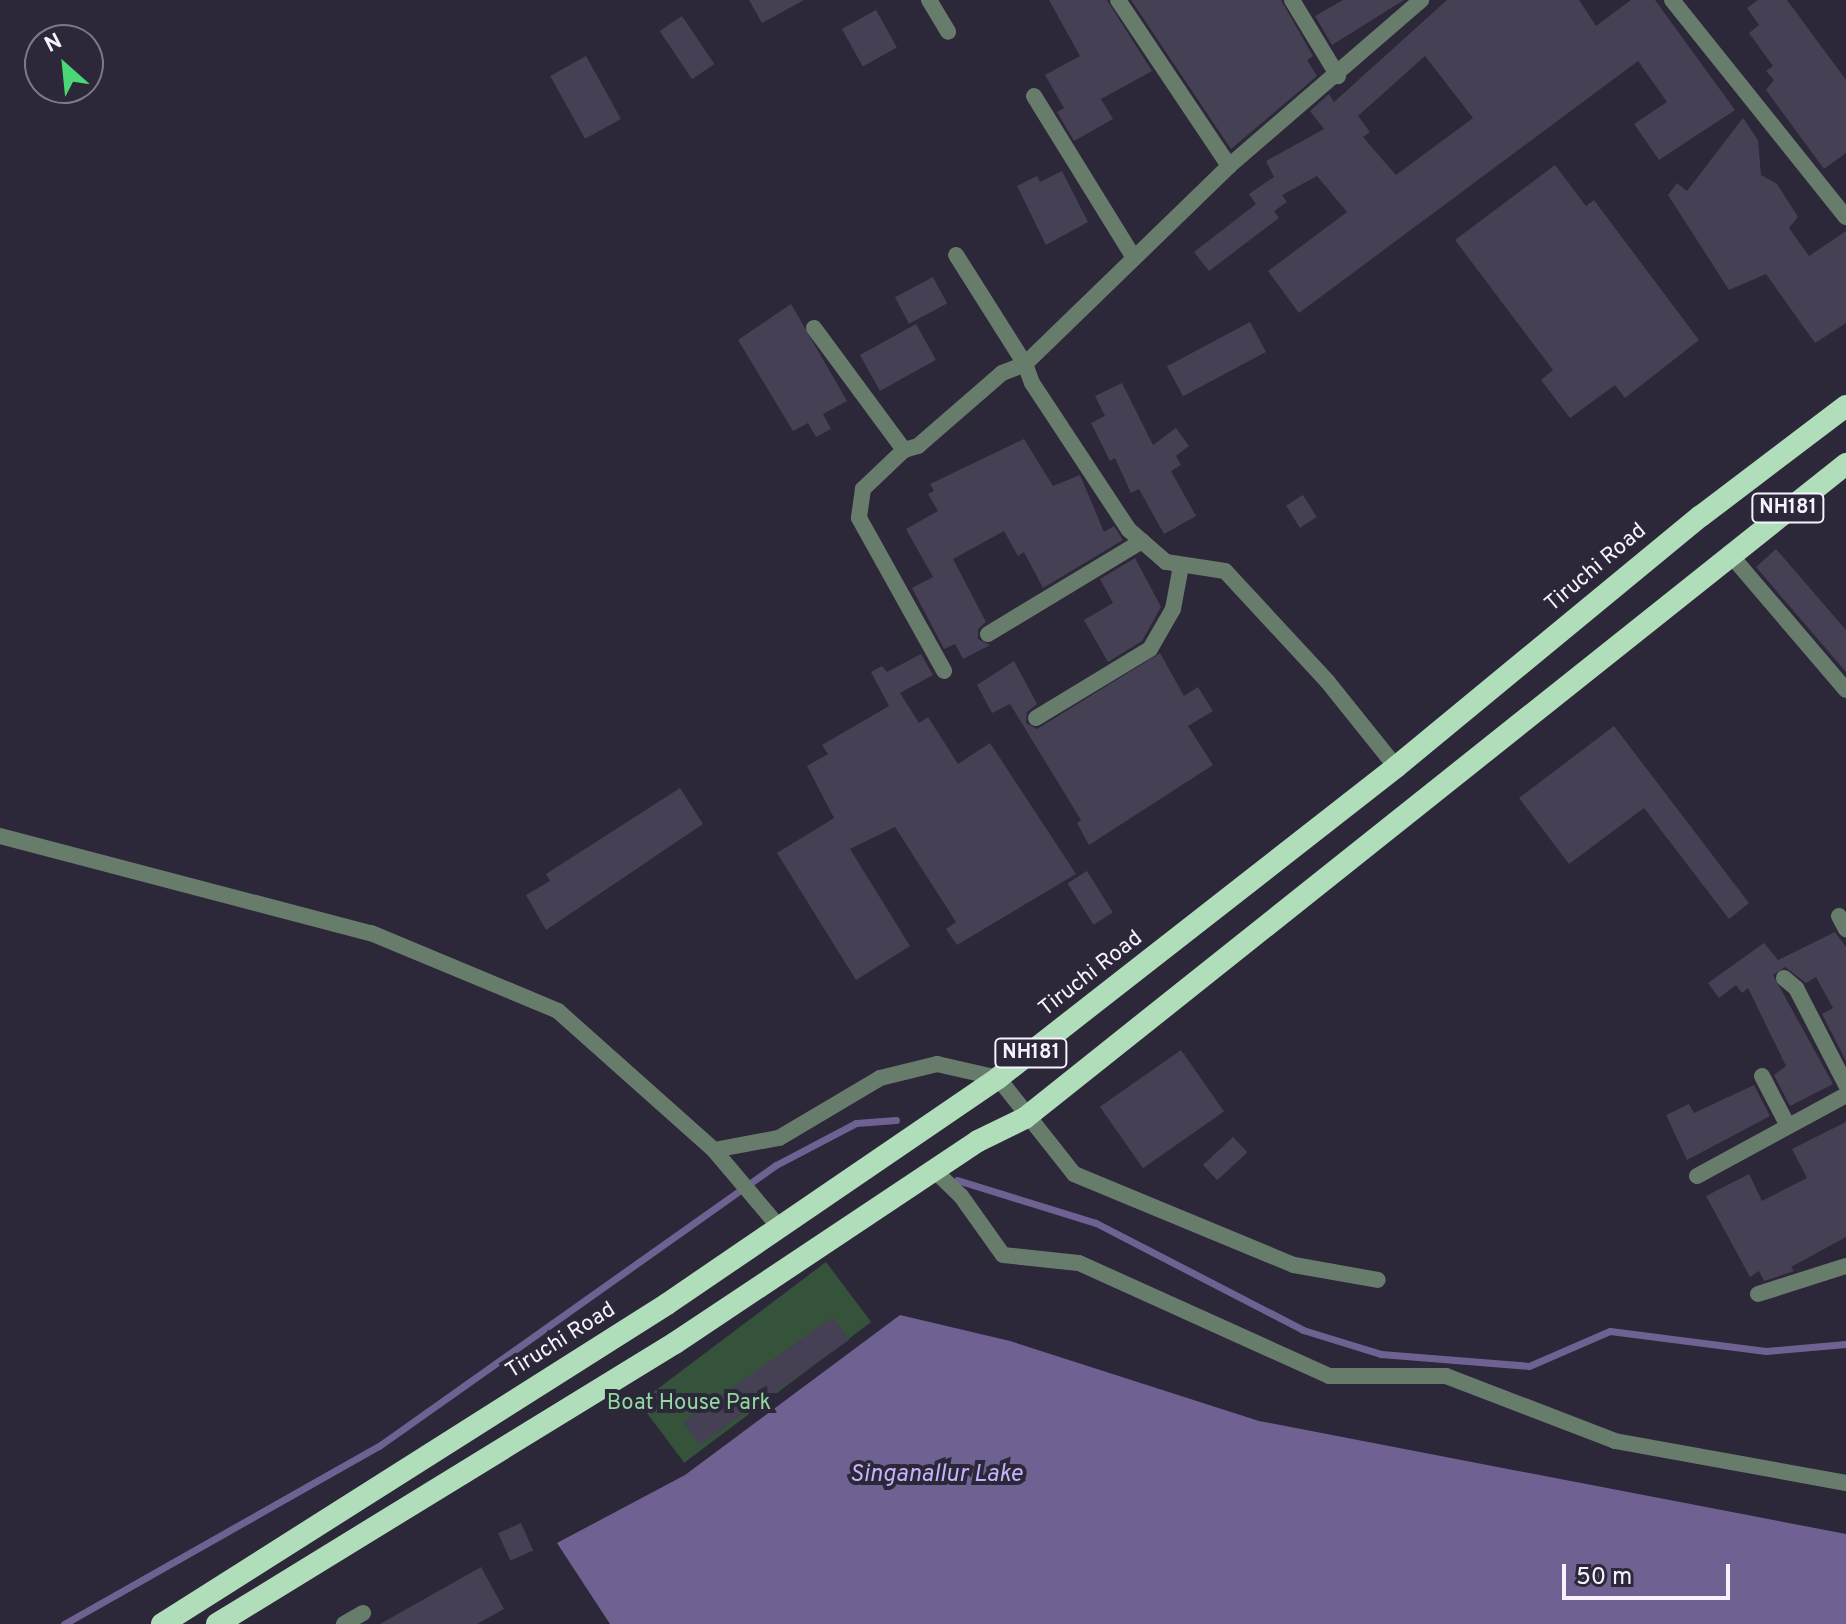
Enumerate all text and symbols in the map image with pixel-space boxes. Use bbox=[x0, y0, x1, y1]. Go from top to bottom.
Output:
north arrow bbox=[24, 24, 104, 104]
text: N bbox=[41, 28, 67, 60]
road number: NH181 bbox=[1750, 492, 1826, 524]
street label: Tiruchi Road bbox=[1540, 518, 1652, 618]
street label: Tiruchi Road bbox=[1034, 925, 1148, 1023]
road number: NH181 bbox=[993, 1037, 1069, 1069]
street label: Tiruchi Road bbox=[501, 1297, 621, 1385]
park label: Boat House Park bbox=[607, 1391, 771, 1417]
water label: Singanallur Lake bbox=[850, 1462, 1022, 1490]
scale bar bbox=[1566, 1548, 1734, 1598]
text: 50 m bbox=[1576, 1563, 1632, 1593]

